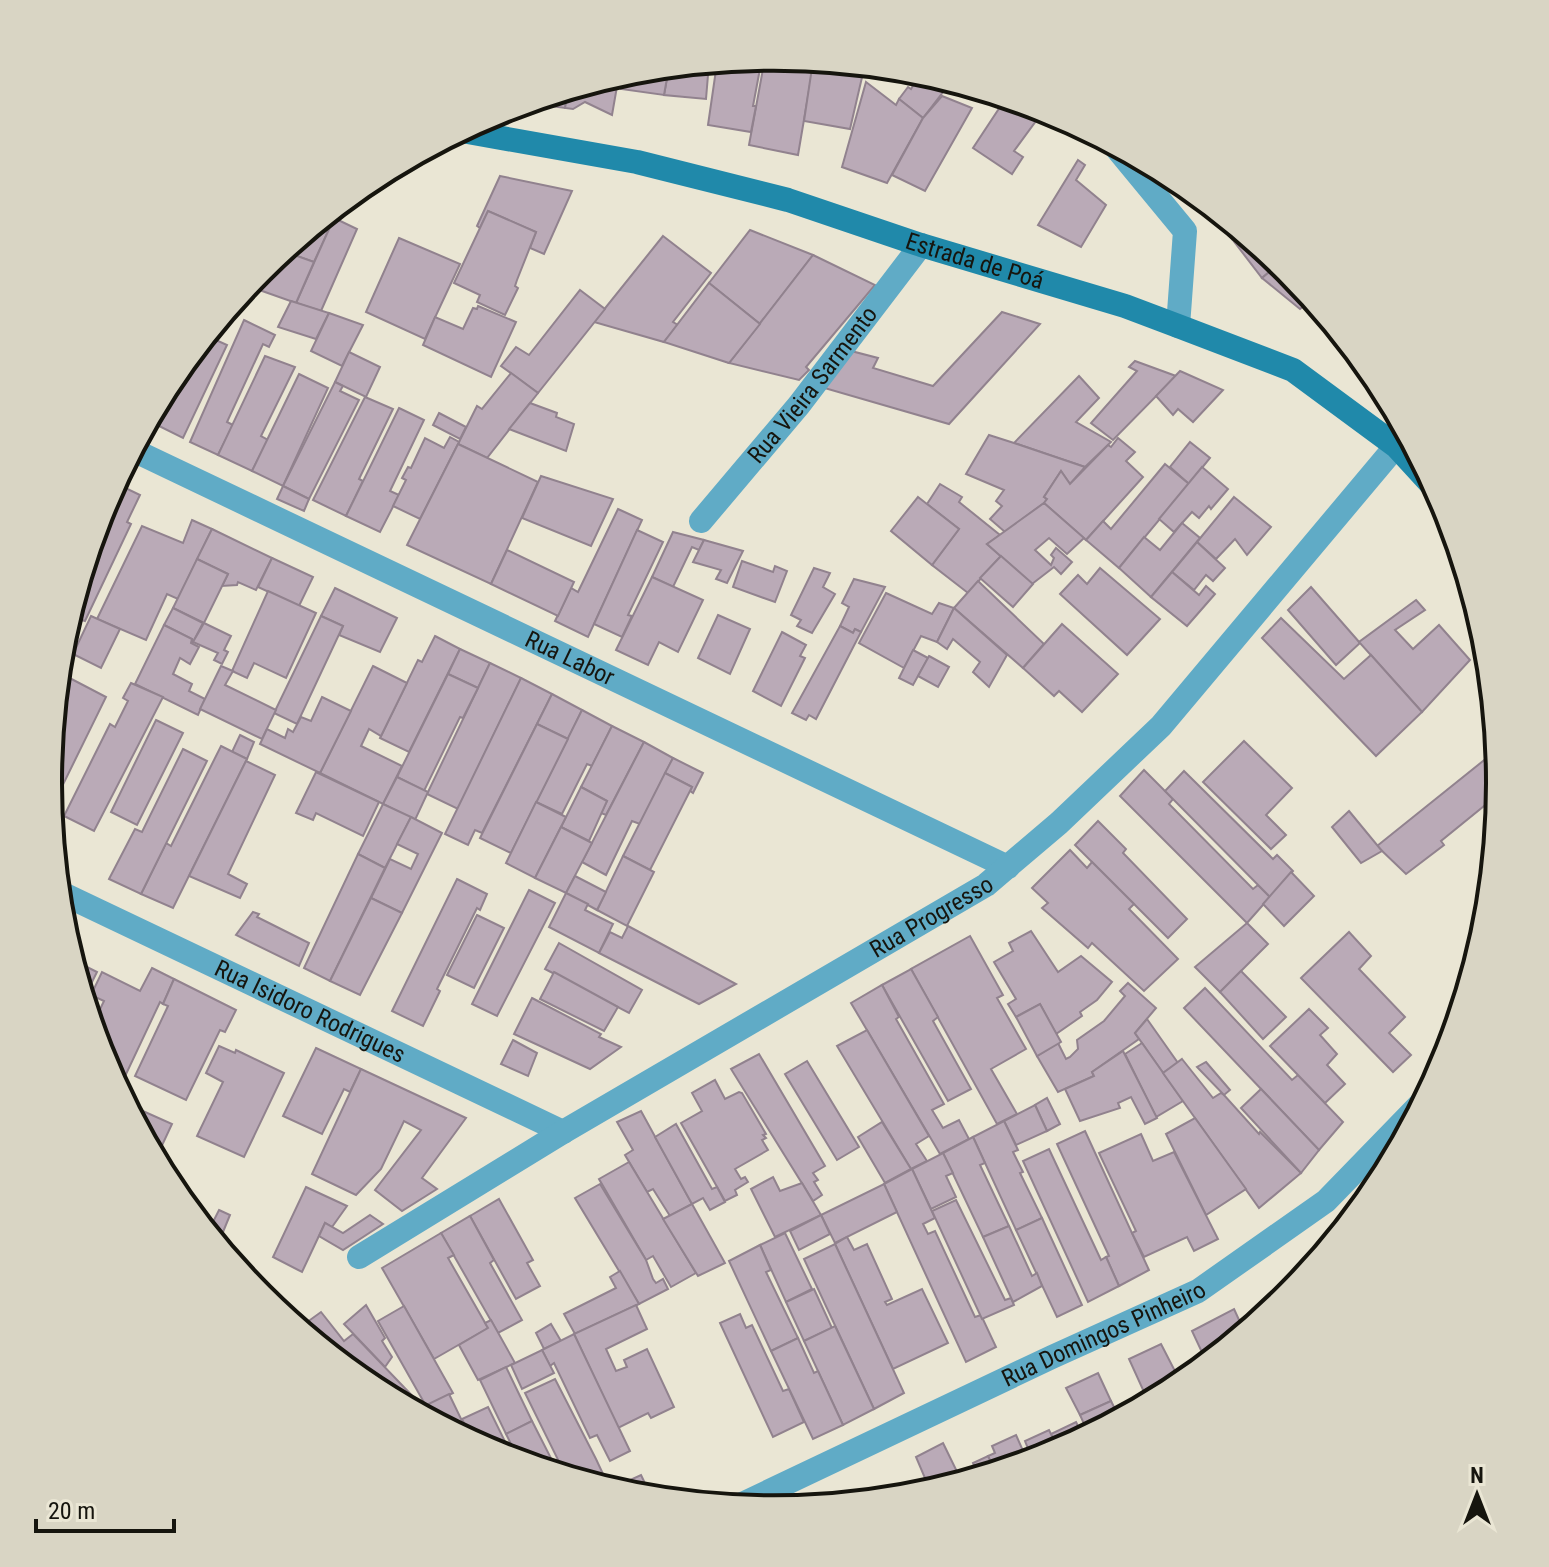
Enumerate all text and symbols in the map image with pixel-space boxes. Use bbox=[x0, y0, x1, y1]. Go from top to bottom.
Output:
street label: Estrada de Poá bbox=[902, 227, 1047, 295]
street label: Rua Vieira Sarmento bbox=[742, 301, 883, 469]
street label: Rua Labor bbox=[521, 625, 619, 691]
street label: Rua Progresso bbox=[865, 870, 998, 964]
street label: Rua Isidoro Rodrigues bbox=[210, 954, 410, 1069]
street label: Rua Domingos Pinheiro bbox=[997, 1276, 1211, 1393]
north arrow bbox=[1437, 1455, 1517, 1535]
text: N bbox=[1470, 1463, 1484, 1488]
scale bar bbox=[36, 1483, 174, 1533]
text: 20 m bbox=[48, 1497, 95, 1525]

